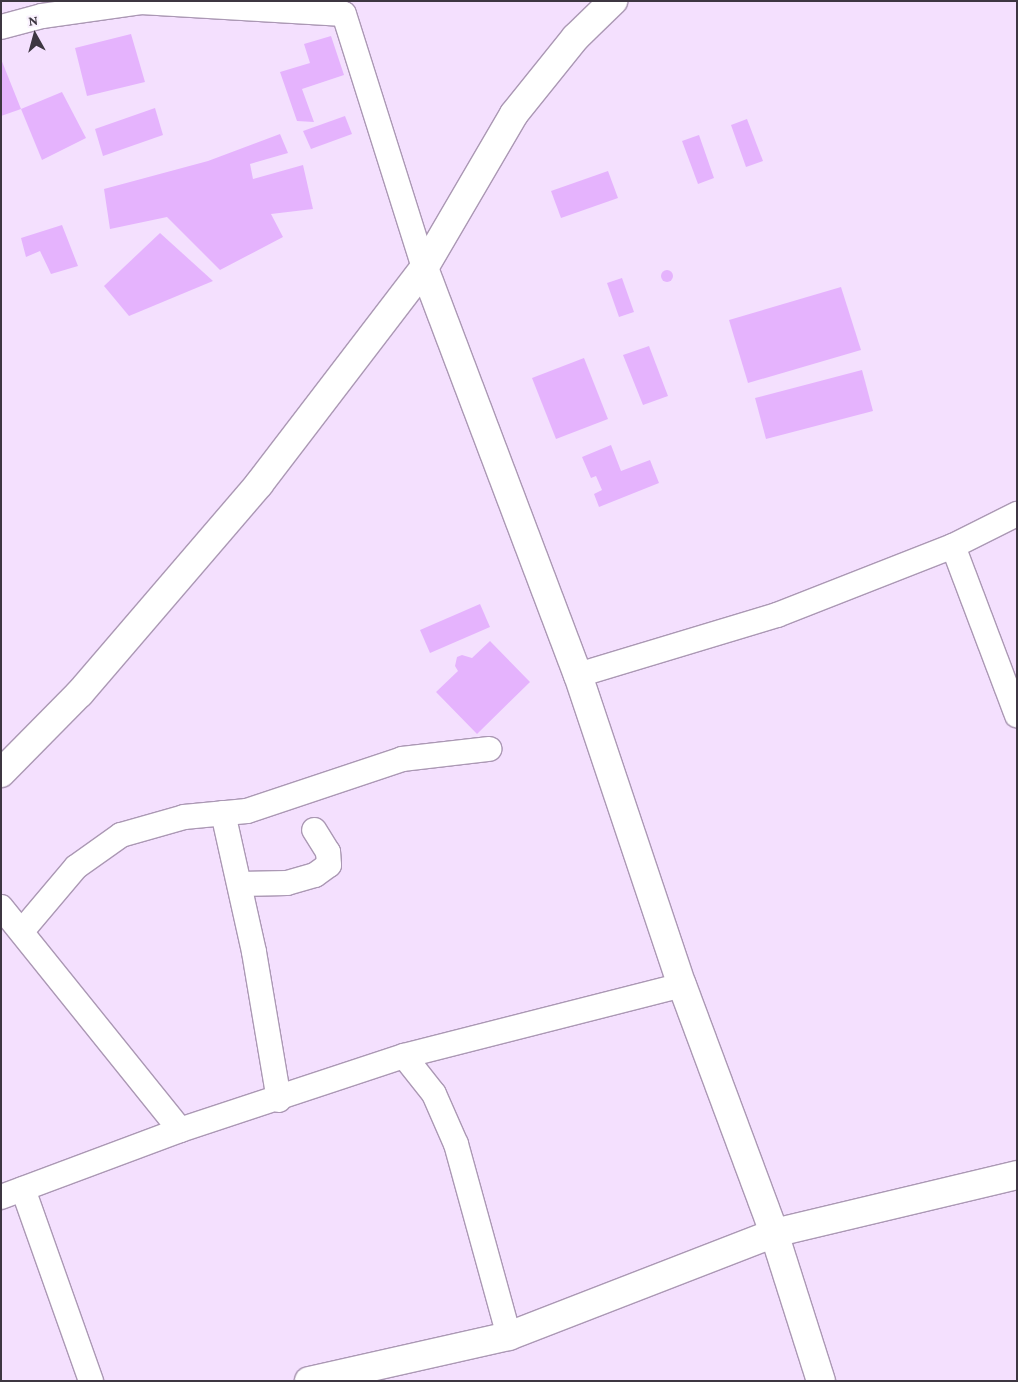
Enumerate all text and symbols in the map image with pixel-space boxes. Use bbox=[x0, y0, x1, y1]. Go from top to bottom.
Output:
north arrow bbox=[10, 10, 60, 60]
text: N bbox=[27, 12, 39, 29]

